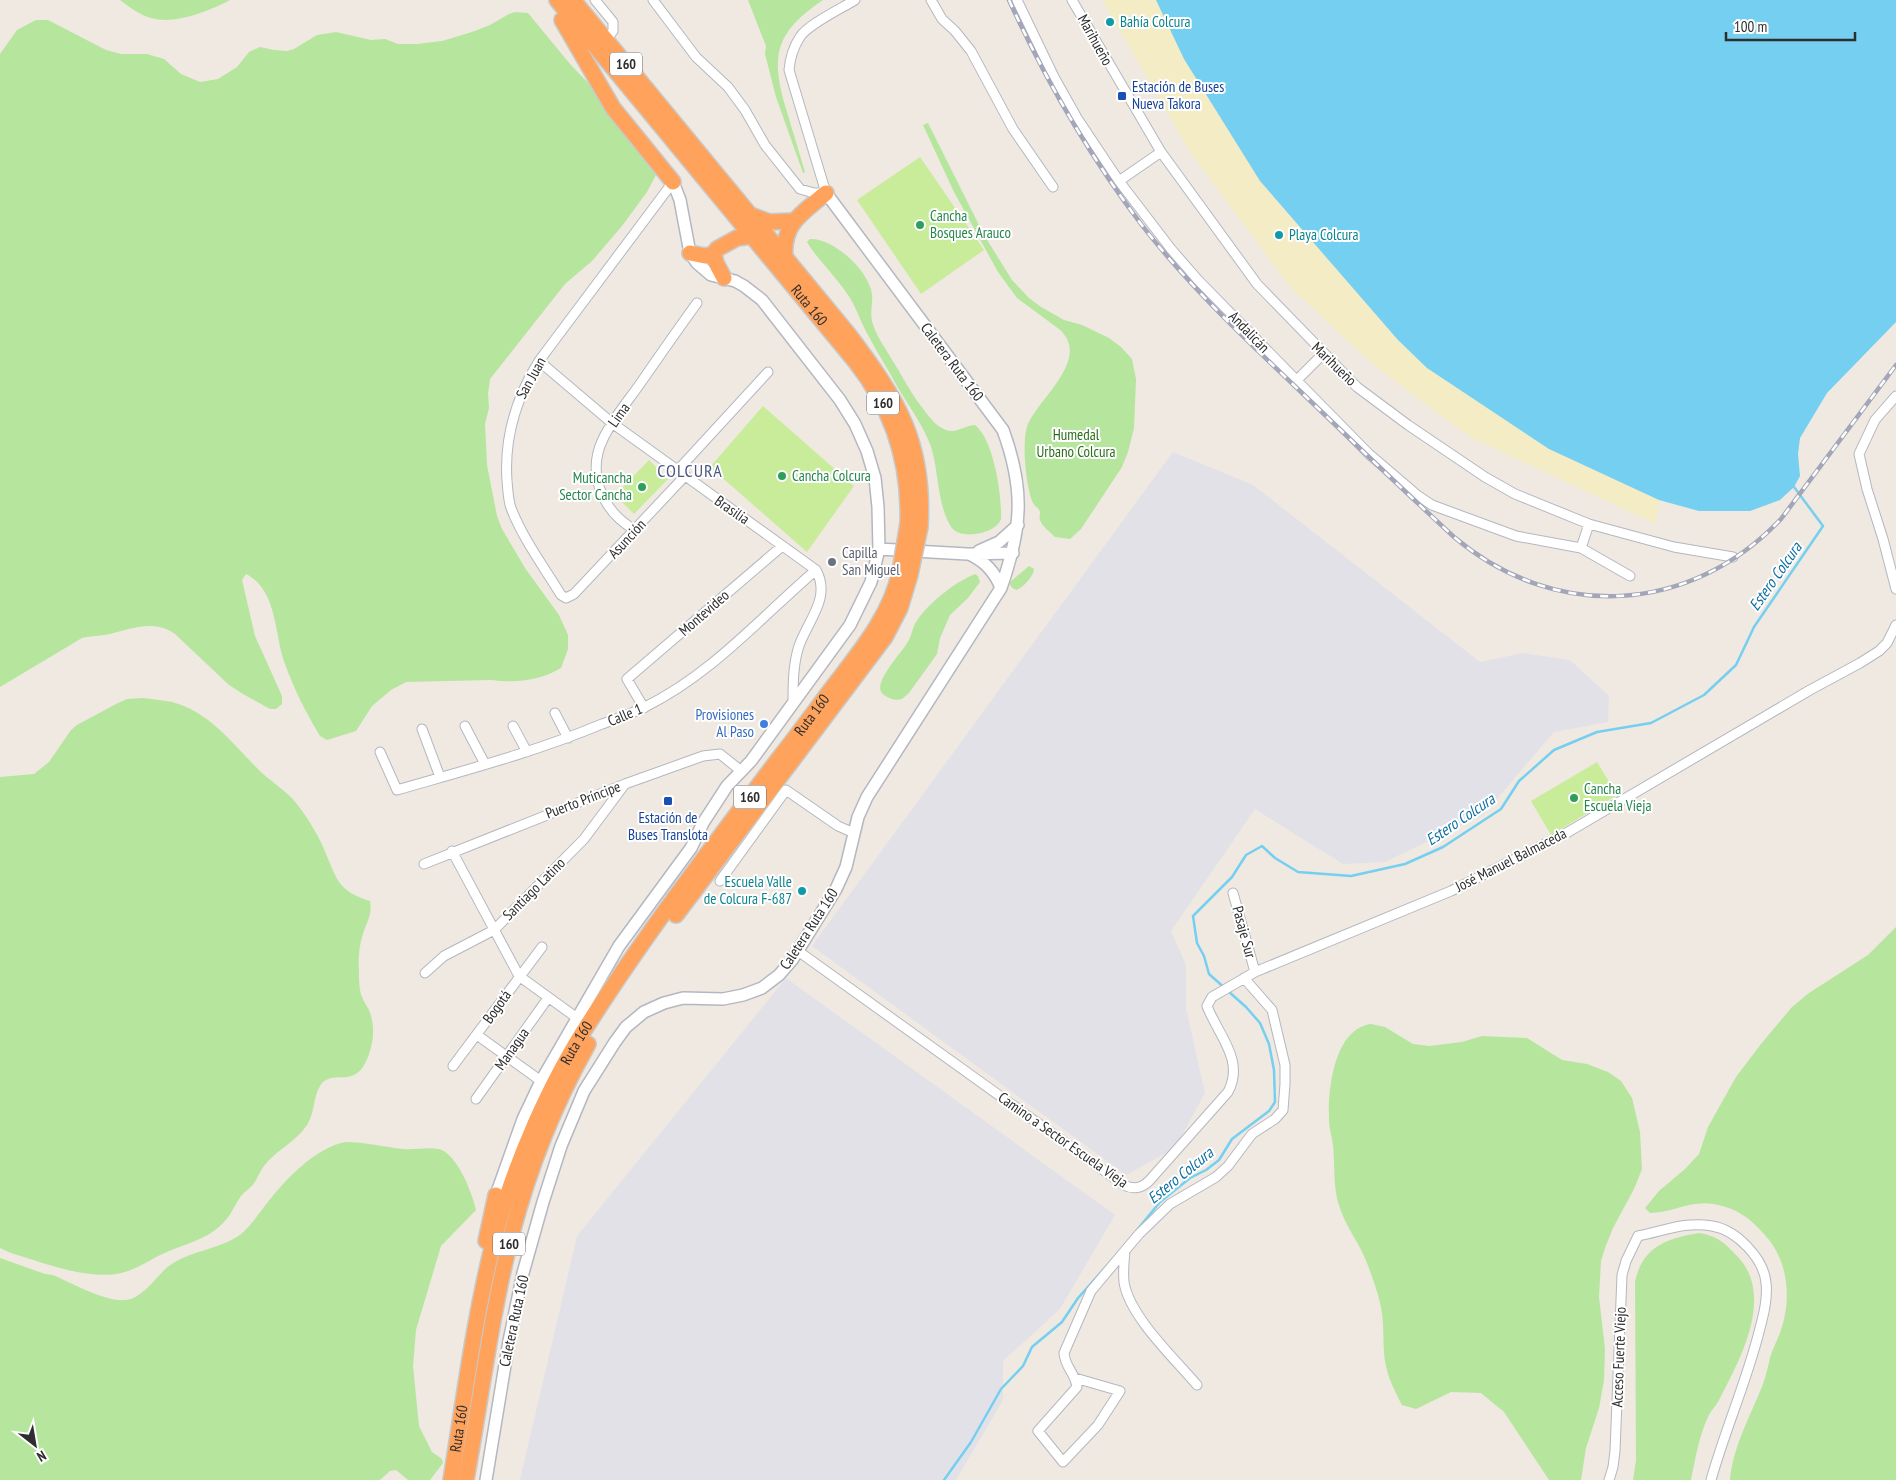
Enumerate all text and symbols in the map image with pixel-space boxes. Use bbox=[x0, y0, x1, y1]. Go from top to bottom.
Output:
scale bar bbox=[1726, 10, 1855, 42]
street label: Marihueño bbox=[1074, 11, 1117, 69]
place label: Bahía Colcura bbox=[1120, 12, 1191, 31]
marker: Bahía Colcura bbox=[1104, 16, 1116, 28]
text: 100 m bbox=[1734, 17, 1767, 36]
road number: 160 bbox=[610, 52, 642, 76]
place label: Estación de Buses Nueva Takora bbox=[1132, 77, 1224, 113]
marker: Estación de Buses Nueva Takora bbox=[1116, 90, 1128, 102]
place label: Cancha Bosques Arauco bbox=[930, 206, 1011, 242]
marker: Cancha Bosques Arauco bbox=[914, 219, 926, 231]
place label: Playa Colcura bbox=[1289, 225, 1358, 244]
marker: Playa Colcura bbox=[1273, 229, 1285, 241]
street label: Ruta 160 bbox=[787, 281, 832, 330]
street label: Andalicán bbox=[1225, 307, 1274, 357]
street label: Caletera Ruta 160 bbox=[917, 319, 988, 405]
street label: Marihueño bbox=[1308, 338, 1361, 390]
street label: San Juan bbox=[511, 354, 550, 402]
road number: 160 bbox=[867, 392, 899, 414]
street label: Lima bbox=[604, 399, 634, 431]
park label: Humedal Urbano Colcura bbox=[1036, 425, 1116, 461]
district label: COLCURA bbox=[657, 459, 723, 482]
place label: Cancha Colcura bbox=[792, 466, 871, 485]
place label: Muticancha Sector Cancha bbox=[559, 468, 632, 504]
marker: Cancha Colcura bbox=[776, 470, 788, 482]
marker: Muticancha Sector Cancha bbox=[636, 481, 648, 493]
street label: Brasilia bbox=[711, 491, 753, 528]
street label: Asunción bbox=[604, 515, 650, 562]
water label: Estero Colcura bbox=[1744, 537, 1807, 614]
place label: Capilla San Miguel bbox=[842, 543, 900, 579]
marker: Capilla San Miguel bbox=[826, 556, 838, 568]
street label: Montevideo bbox=[675, 586, 733, 640]
street label: Ruta 160 bbox=[790, 690, 833, 739]
street label: Calle 1 bbox=[605, 699, 645, 730]
place label: Provisiones Al Paso bbox=[695, 705, 754, 741]
marker: Provisiones Al Paso bbox=[758, 718, 770, 730]
street label: Puerto Príncipe bbox=[543, 777, 623, 823]
place label: Cancha Escuela Vieja bbox=[1584, 779, 1652, 815]
road number: 160 bbox=[734, 786, 766, 809]
water label: Estero Colcura bbox=[1422, 788, 1500, 849]
marker: Cancha Escuela Vieja bbox=[1568, 792, 1580, 804]
marker: Estación de Buses Translota bbox=[662, 795, 674, 807]
place label: Estación de Buses Translota bbox=[628, 808, 708, 844]
street label: José Manuel Balmaceda bbox=[1451, 823, 1570, 896]
street label: Santiago Latino bbox=[498, 853, 569, 924]
place label: Escuela Valle de Colcura F-687 bbox=[704, 872, 792, 908]
street label: Caletera Ruta 160 bbox=[775, 884, 842, 973]
marker: Escuela Valle de Colcura F-687 bbox=[796, 885, 808, 897]
street label: Pasaje Sur bbox=[1228, 904, 1261, 961]
street label: Bogotá bbox=[478, 986, 515, 1027]
street label: Ruta 160 bbox=[556, 1017, 597, 1068]
street label: Managua bbox=[490, 1024, 533, 1073]
street label: Camino a Sector Escuela Vieja bbox=[995, 1088, 1132, 1192]
water label: Estero Colcura bbox=[1143, 1141, 1218, 1208]
road number: 160 bbox=[493, 1232, 525, 1256]
street label: Caletera Ruta 160 bbox=[495, 1273, 533, 1368]
street label: Acceso Fuerte Viejo bbox=[1607, 1306, 1630, 1408]
street label: Ruta 160 bbox=[446, 1404, 472, 1453]
north arrow bbox=[10, 1420, 60, 1470]
text: N bbox=[34, 1446, 50, 1466]

